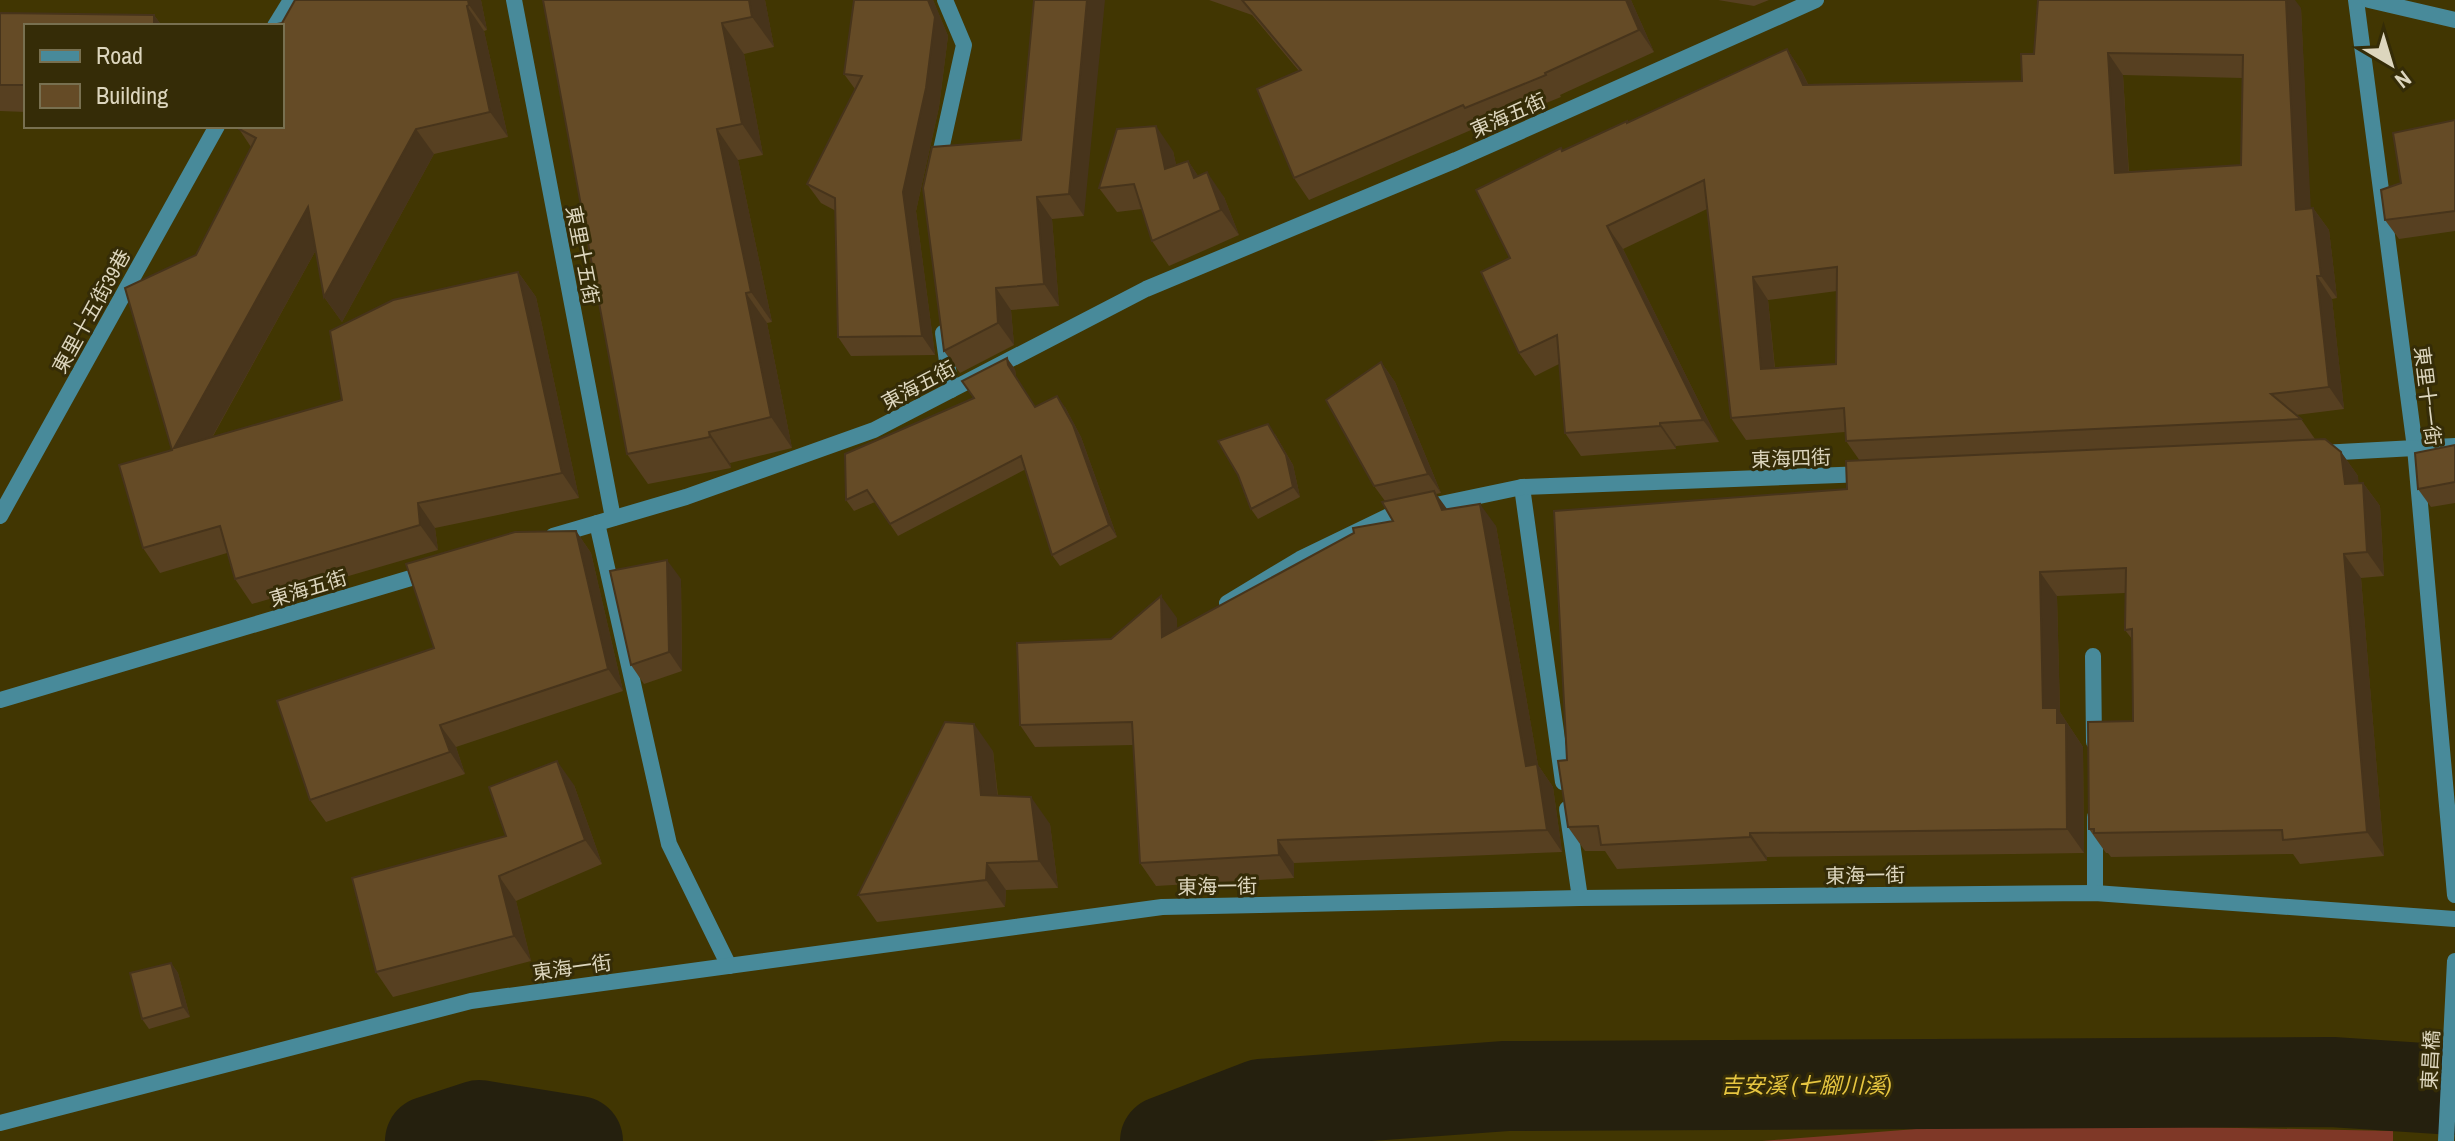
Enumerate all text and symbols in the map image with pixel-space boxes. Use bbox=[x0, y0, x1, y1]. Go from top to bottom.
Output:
legend bbox=[24, 24, 284, 128]
north arrow bbox=[2351, 24, 2431, 104]
text: Road bbox=[96, 39, 143, 71]
text: N bbox=[2389, 64, 2418, 96]
text: Building bbox=[96, 79, 168, 111]
street label: 東海五街 bbox=[1466, 86, 1550, 144]
street label: 東里十五街 bbox=[560, 203, 606, 307]
street label: 東里十五街39巷 bbox=[46, 244, 136, 378]
street label: 東里十一街 bbox=[2409, 345, 2447, 447]
street label: 東海五街 bbox=[876, 354, 960, 416]
street label: 東海四街 bbox=[1751, 443, 1831, 473]
street label: 東海五街 bbox=[266, 563, 350, 613]
street label: 東海一街 bbox=[1825, 861, 1905, 889]
street label: 東海一街 bbox=[1177, 872, 1257, 900]
street label: 東海一街 bbox=[531, 948, 613, 986]
street label: 東昌橋 bbox=[2415, 1029, 2445, 1091]
water label: 吉安溪 (七腳川溪) bbox=[1720, 1070, 1892, 1100]

